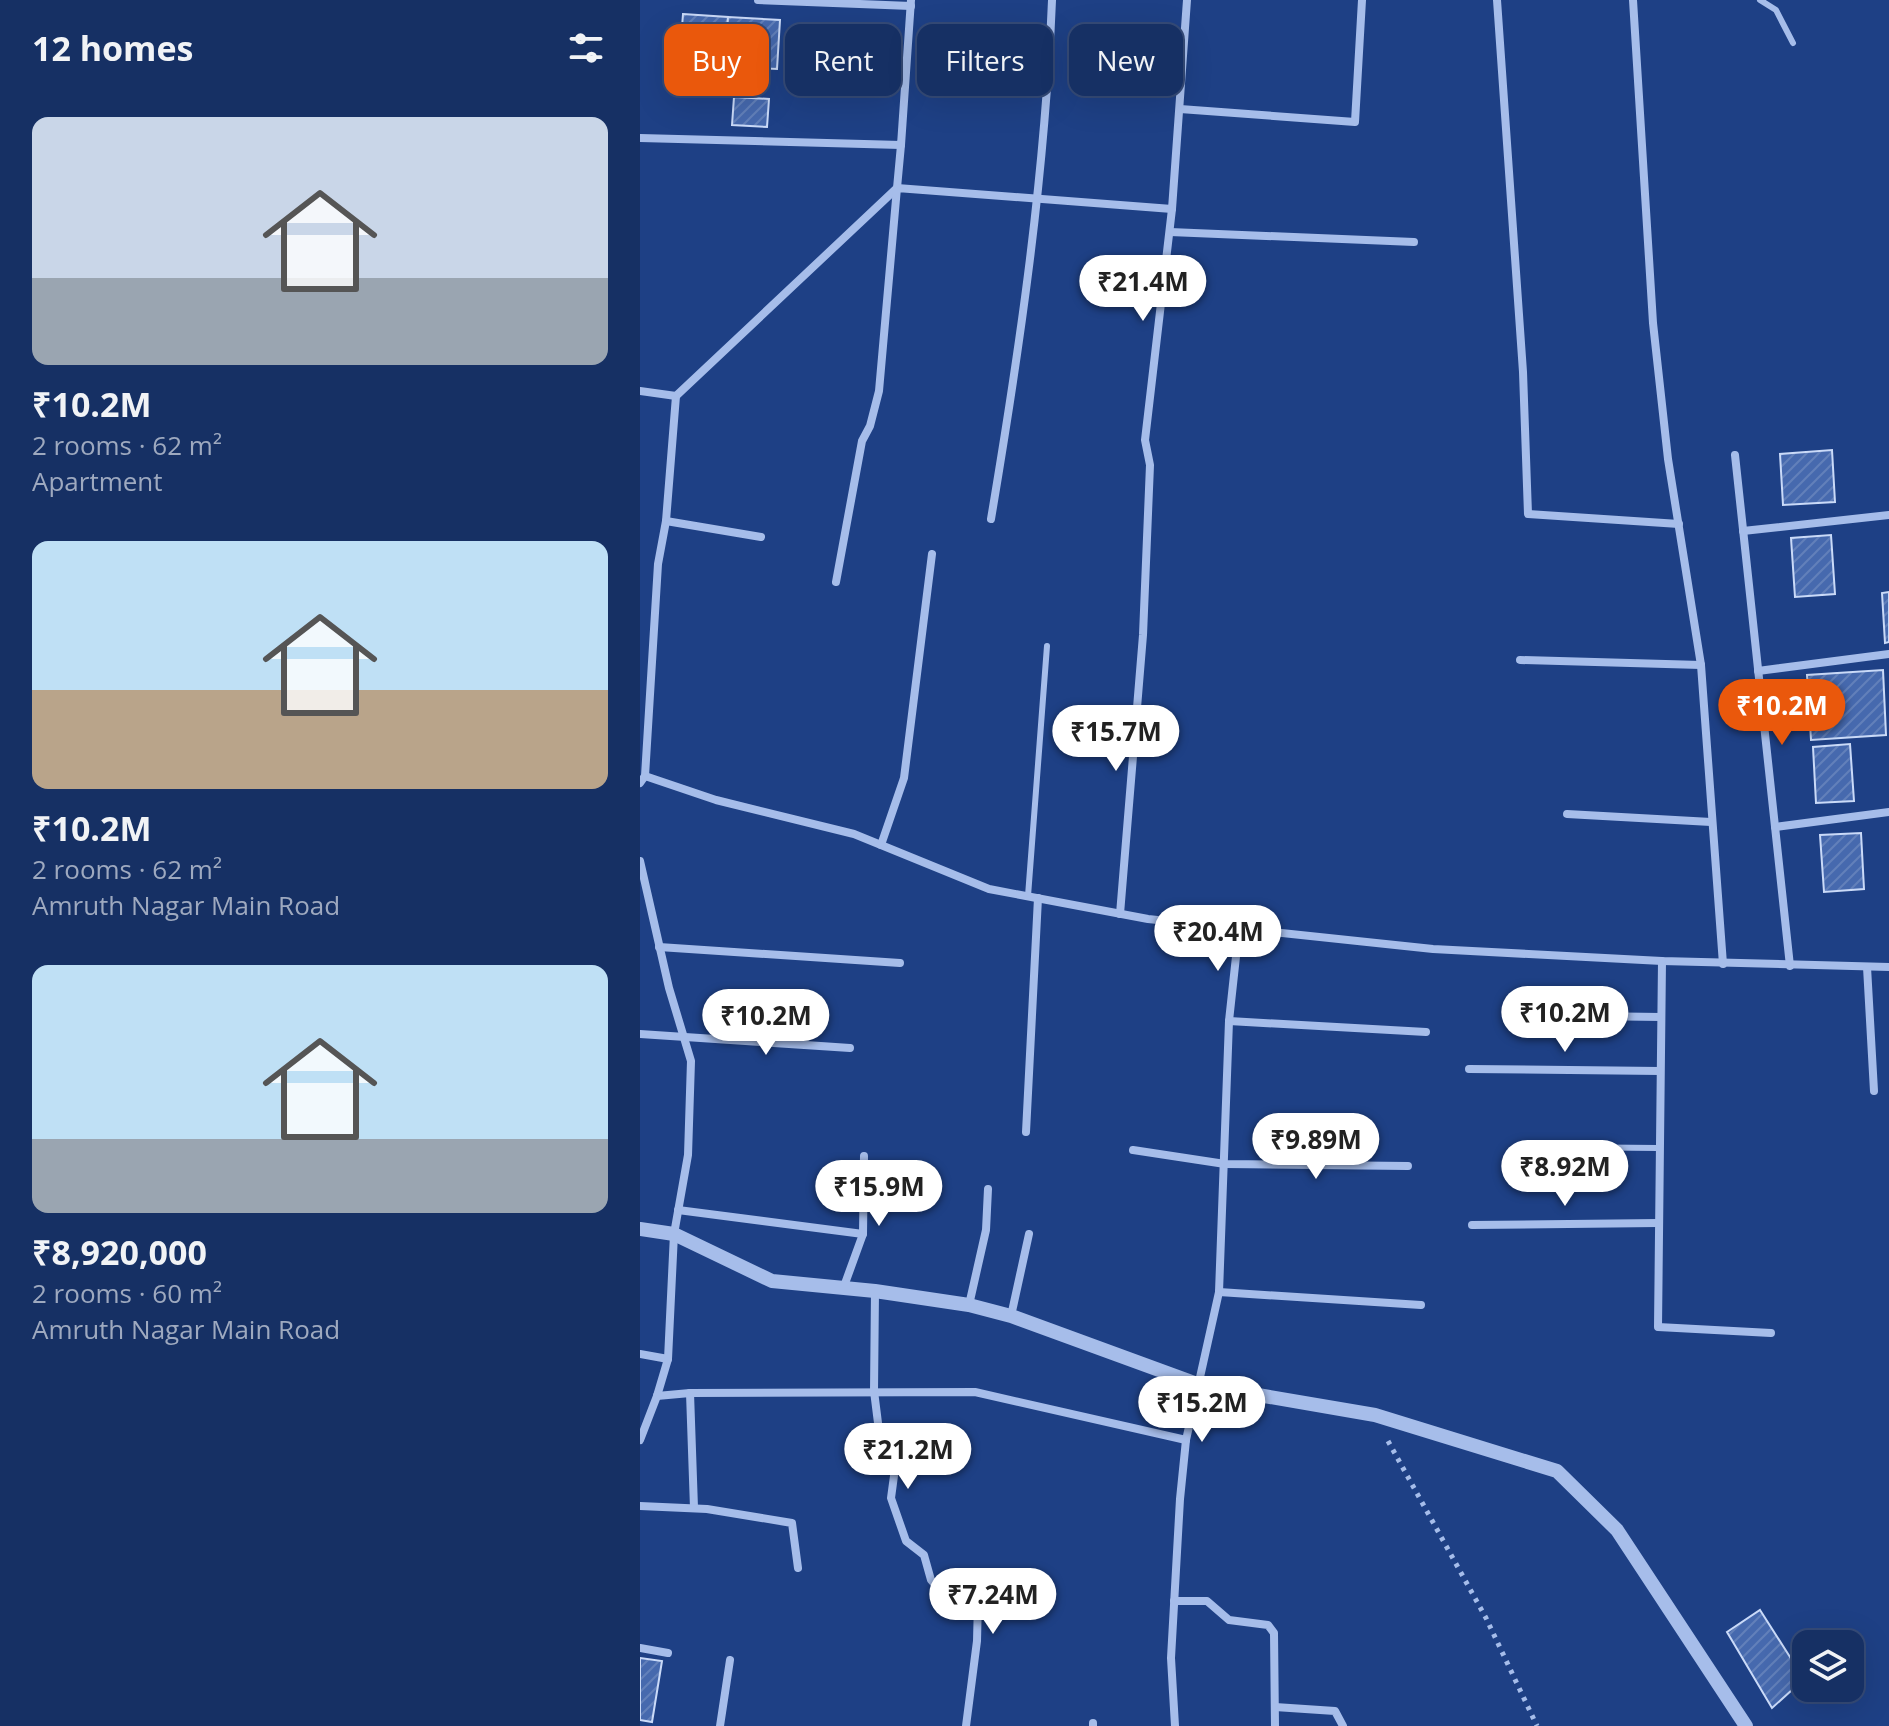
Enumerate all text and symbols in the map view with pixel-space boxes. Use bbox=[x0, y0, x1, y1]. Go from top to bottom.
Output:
chip: Buy bbox=[664, 24, 769, 96]
chip: Rent bbox=[785, 24, 901, 96]
chip: Filters bbox=[917, 24, 1053, 96]
chip: New bbox=[1069, 24, 1183, 96]
text: 12 homes bbox=[32, 25, 193, 71]
icon: filters bbox=[564, 26, 608, 70]
icon: home bbox=[248, 169, 392, 313]
pin: ₹21.4M bbox=[1078, 255, 1208, 323]
text: ₹21.4M bbox=[1097, 263, 1189, 299]
text: ₹10.2M bbox=[32, 381, 152, 427]
text: 2 rooms · 62 m² bbox=[32, 427, 222, 463]
text: Apartment bbox=[32, 463, 163, 499]
icon: home bbox=[248, 593, 392, 737]
pin: ₹10.2M bbox=[1717, 679, 1847, 747]
text: ₹10.2M bbox=[1736, 687, 1828, 723]
pin: ₹15.7M bbox=[1051, 705, 1181, 773]
text: ₹15.7M bbox=[1070, 713, 1162, 749]
text: ₹10.2M bbox=[32, 805, 152, 851]
text: 2 rooms · 62 m² bbox=[32, 851, 222, 887]
text: Amruth Nagar Main Road bbox=[32, 887, 340, 923]
pin: ₹20.4M bbox=[1153, 905, 1283, 973]
text: ₹20.4M bbox=[1172, 913, 1264, 949]
pin: ₹10.2M bbox=[1500, 986, 1630, 1054]
pin: ₹10.2M bbox=[701, 989, 831, 1057]
text: ₹10.2M bbox=[1519, 994, 1611, 1030]
text: ₹10.2M bbox=[720, 997, 812, 1033]
icon: home bbox=[248, 1017, 392, 1161]
pin: ₹9.89M bbox=[1251, 1113, 1381, 1181]
text: ₹9.89M bbox=[1270, 1121, 1362, 1157]
pin: ₹8.92M bbox=[1500, 1140, 1630, 1208]
text: ₹8.92M bbox=[1519, 1148, 1611, 1184]
pin: ₹15.9M bbox=[814, 1160, 944, 1228]
text: ₹15.9M bbox=[833, 1168, 925, 1204]
text: ₹8,920,000 bbox=[32, 1229, 207, 1275]
text: 2 rooms · 60 m² bbox=[32, 1275, 222, 1311]
text: Amruth Nagar Main Road bbox=[32, 1311, 340, 1347]
pin: ₹15.2M bbox=[1137, 1376, 1267, 1444]
text: ₹15.2M bbox=[1156, 1384, 1248, 1420]
pin: ₹21.2M bbox=[843, 1423, 973, 1491]
text: ₹21.2M bbox=[862, 1431, 954, 1467]
pin: ₹7.24M bbox=[928, 1568, 1058, 1636]
text: ₹7.24M bbox=[947, 1576, 1039, 1612]
map controls bbox=[1792, 1630, 1864, 1702]
button: layers bbox=[1792, 1630, 1864, 1702]

